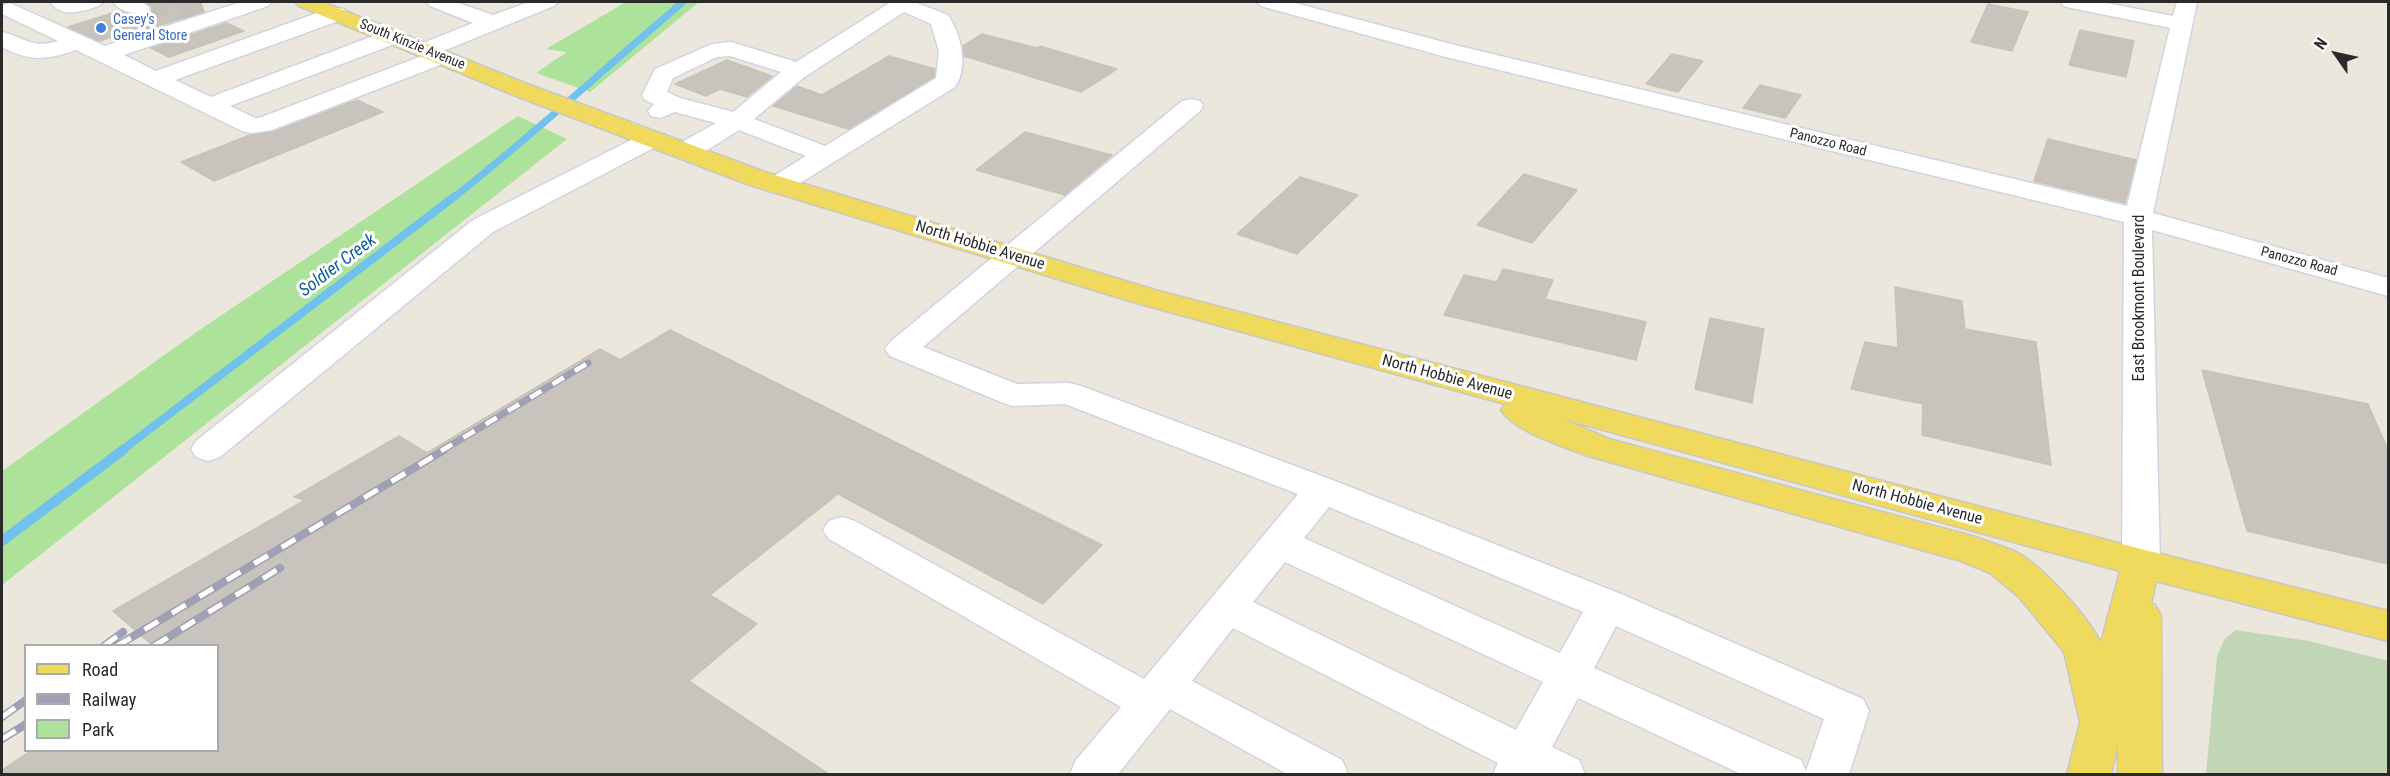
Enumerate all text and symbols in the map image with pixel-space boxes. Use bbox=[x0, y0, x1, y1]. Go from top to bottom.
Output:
place label: Casey's General Store bbox=[113, 12, 187, 44]
street label: South Kinzie Avenue bbox=[357, 16, 467, 74]
marker: Casey's General Store bbox=[94, 21, 108, 35]
north arrow bbox=[2306, 24, 2366, 84]
text: N bbox=[2310, 34, 2331, 53]
street label: Panozzo Road bbox=[1788, 125, 1868, 161]
street label: East Brookmont Boulevard bbox=[2130, 215, 2150, 381]
street label: North Hobbie Avenue bbox=[913, 217, 1047, 275]
water label: Soldier Creek bbox=[295, 230, 381, 302]
street label: Panozzo Road bbox=[2259, 244, 2339, 280]
street label: North Hobbie Avenue bbox=[1380, 351, 1514, 405]
street label: North Hobbie Avenue bbox=[1850, 476, 1984, 530]
legend bbox=[24, 644, 219, 752]
text: Road bbox=[82, 659, 118, 680]
text: Railway bbox=[82, 689, 136, 710]
text: Park bbox=[82, 719, 114, 740]

